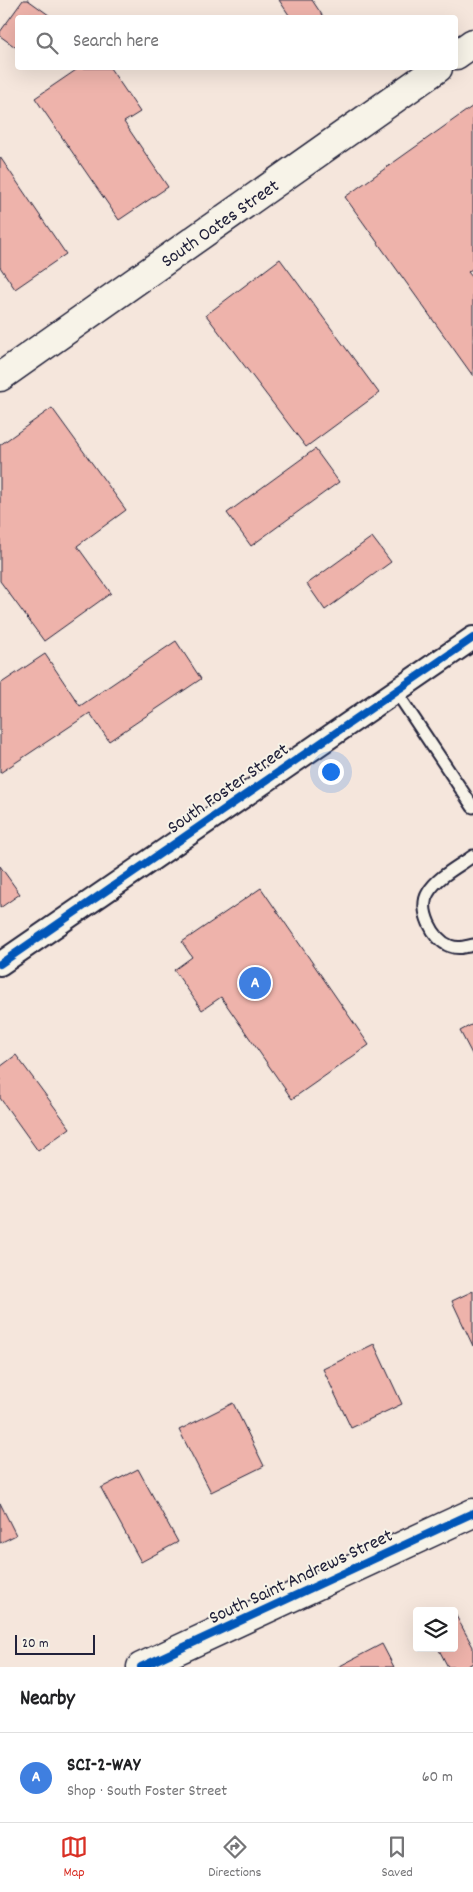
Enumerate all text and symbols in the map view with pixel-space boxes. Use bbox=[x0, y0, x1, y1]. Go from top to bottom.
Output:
search box bbox=[15, 15, 458, 70]
icon: search bbox=[33, 29, 61, 57]
text: Search here bbox=[73, 29, 159, 56]
street label: South Oates Street bbox=[156, 174, 286, 276]
street label: South Foster Street bbox=[163, 738, 295, 842]
your location bbox=[318, 759, 344, 785]
pin: A bbox=[239, 964, 271, 1002]
street label: South Saint Andrews Street bbox=[205, 1524, 398, 1633]
map controls bbox=[413, 1607, 458, 1652]
button: layers bbox=[413, 1607, 458, 1652]
scale bar bbox=[15, 1632, 95, 1655]
text: 20 m bbox=[22, 1634, 49, 1654]
text: Nearby bbox=[20, 1685, 75, 1715]
text: SCI-2-WAY bbox=[67, 1753, 140, 1780]
text: A bbox=[32, 1766, 40, 1789]
text: 60 m bbox=[422, 1766, 453, 1789]
text: Shop · South Foster Street bbox=[67, 1780, 227, 1803]
tab: Map bbox=[60, 1833, 88, 1883]
tab: Directions bbox=[208, 1833, 261, 1883]
tab: Saved bbox=[382, 1833, 413, 1883]

